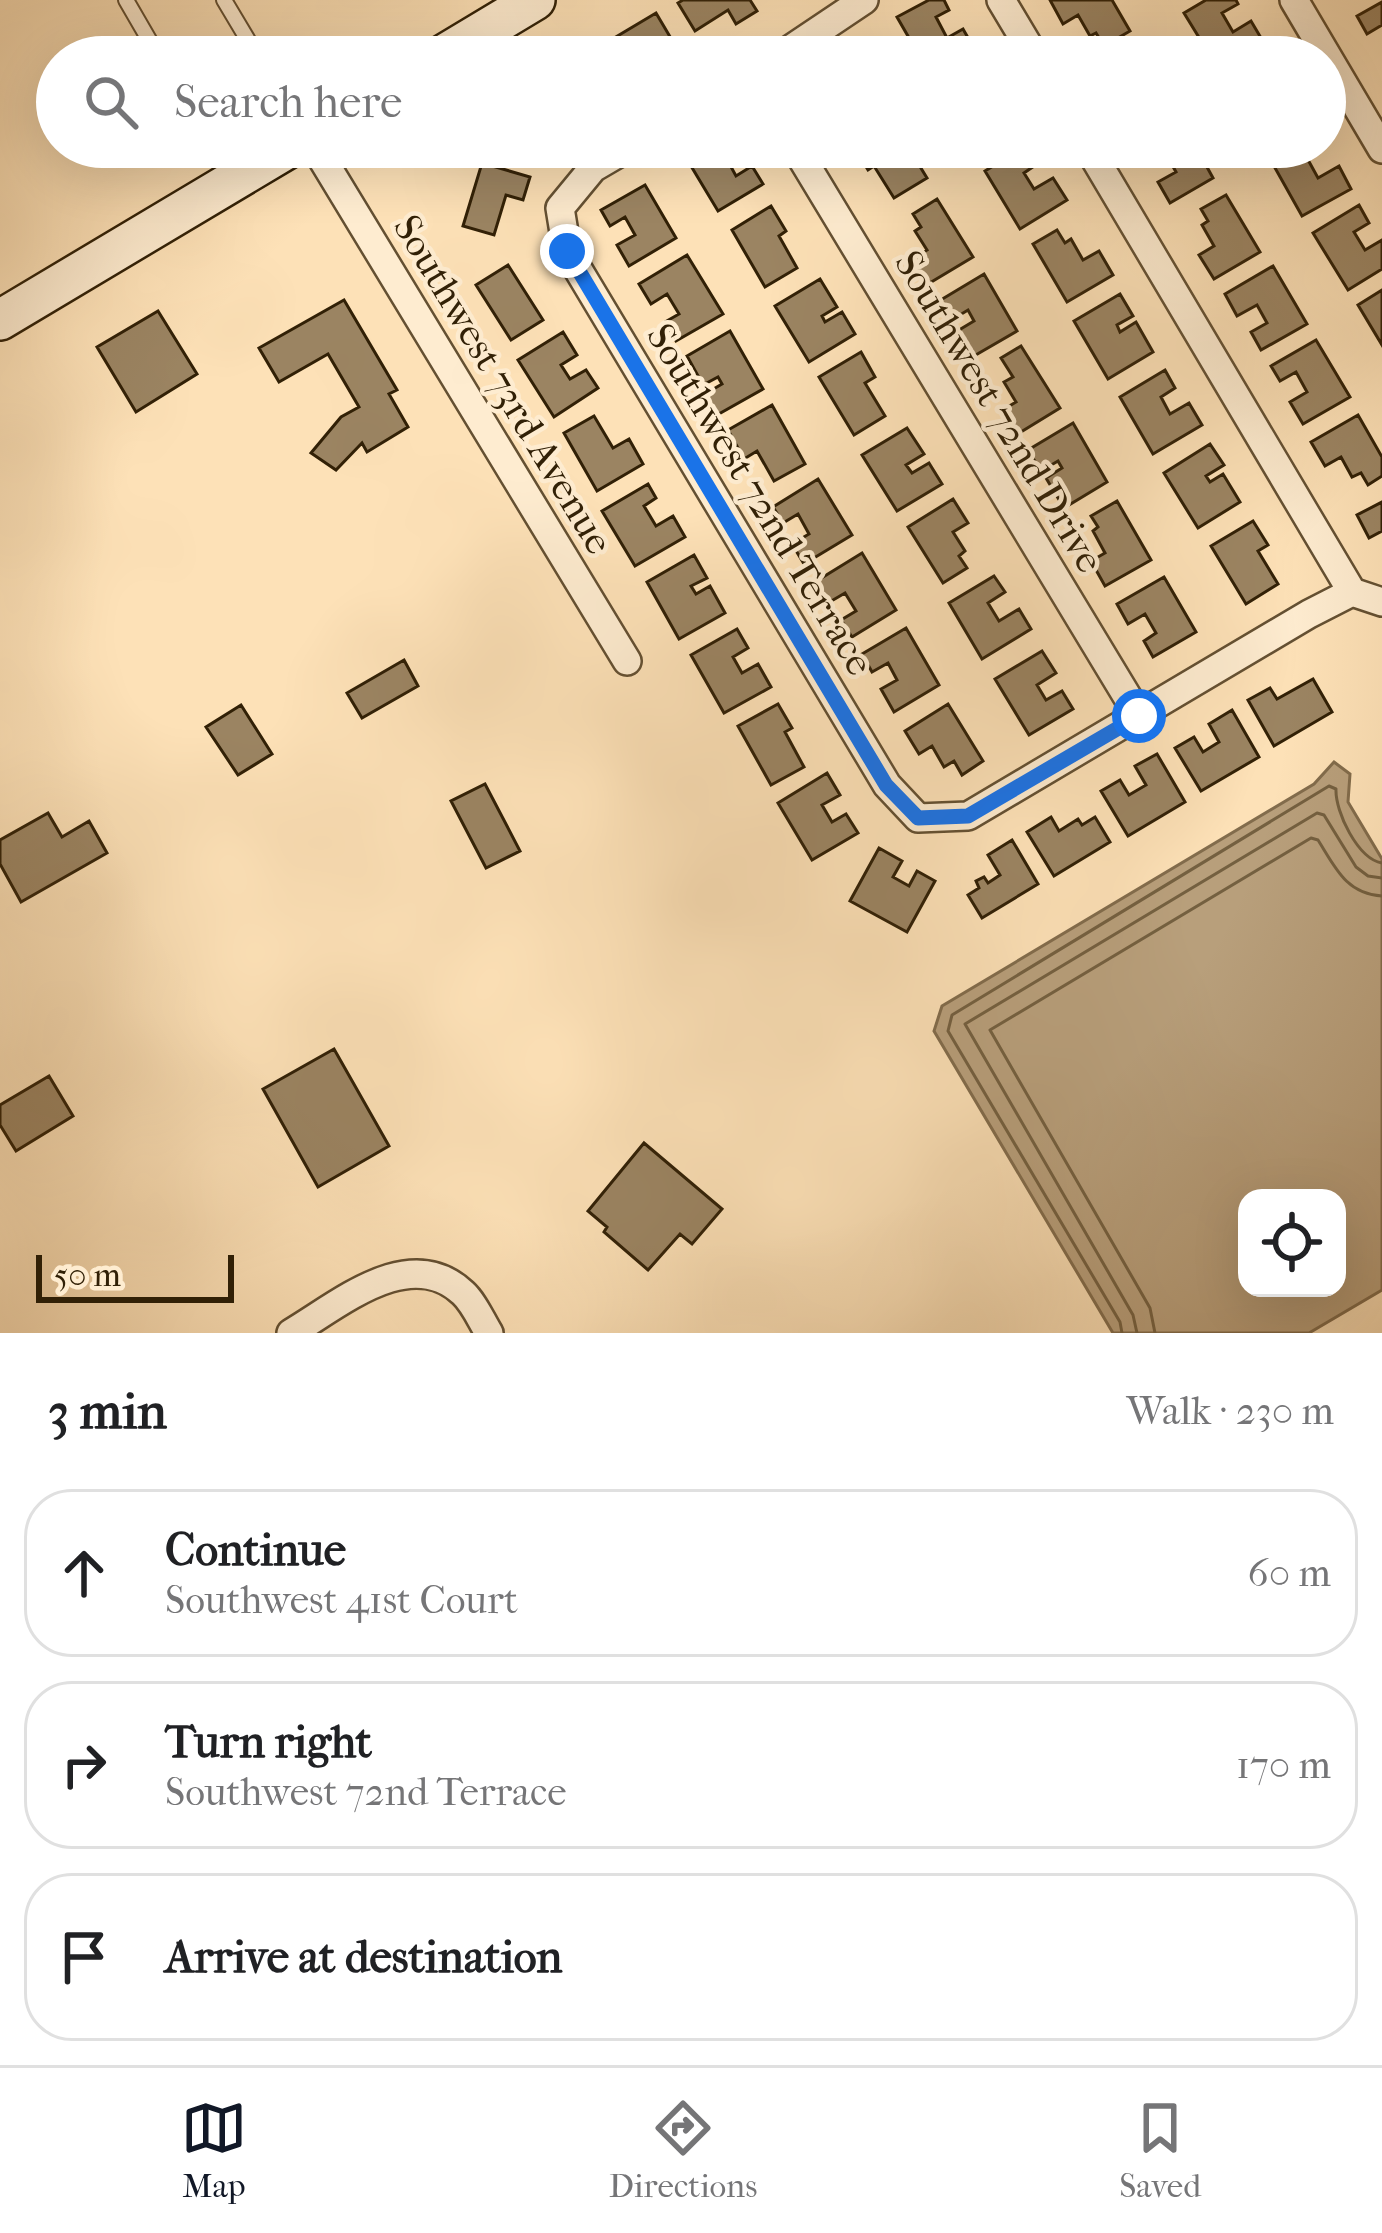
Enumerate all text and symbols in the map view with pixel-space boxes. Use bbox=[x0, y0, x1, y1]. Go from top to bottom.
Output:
search box bbox=[36, 36, 1346, 168]
icon: search bbox=[78, 69, 144, 135]
text: Search here bbox=[174, 76, 402, 129]
street label: Southwest 73rd Avenue bbox=[384, 207, 623, 562]
route end bbox=[540, 224, 594, 278]
street label: Southwest 72nd Drive bbox=[885, 242, 1113, 581]
street label: Southwest 72nd Terrace bbox=[637, 316, 883, 683]
route start bbox=[1112, 689, 1166, 743]
map controls bbox=[1238, 1189, 1346, 1297]
button: locate bbox=[1238, 1189, 1346, 1297]
scale bar bbox=[36, 1249, 234, 1302]
text: 50 m bbox=[54, 1256, 121, 1295]
text: 3 min bbox=[48, 1381, 167, 1441]
text: Walk · 230 m bbox=[1127, 1388, 1334, 1434]
text: Continue bbox=[165, 1524, 346, 1577]
icon: ahead bbox=[51, 1540, 117, 1606]
text: 60 m bbox=[1248, 1550, 1331, 1596]
text: Southwest 41st Court bbox=[165, 1577, 518, 1623]
text: Turn right bbox=[165, 1716, 372, 1769]
icon: right bbox=[51, 1732, 117, 1798]
text: 170 m bbox=[1236, 1742, 1331, 1788]
text: Southwest 72nd Terrace bbox=[165, 1769, 567, 1815]
icon: arrive bbox=[51, 1924, 117, 1990]
text: Arrive at destination bbox=[165, 1931, 562, 1984]
tab: Map bbox=[181, 2095, 247, 2206]
tab: Directions bbox=[609, 2095, 757, 2206]
tab: Saved bbox=[1119, 2095, 1201, 2206]

